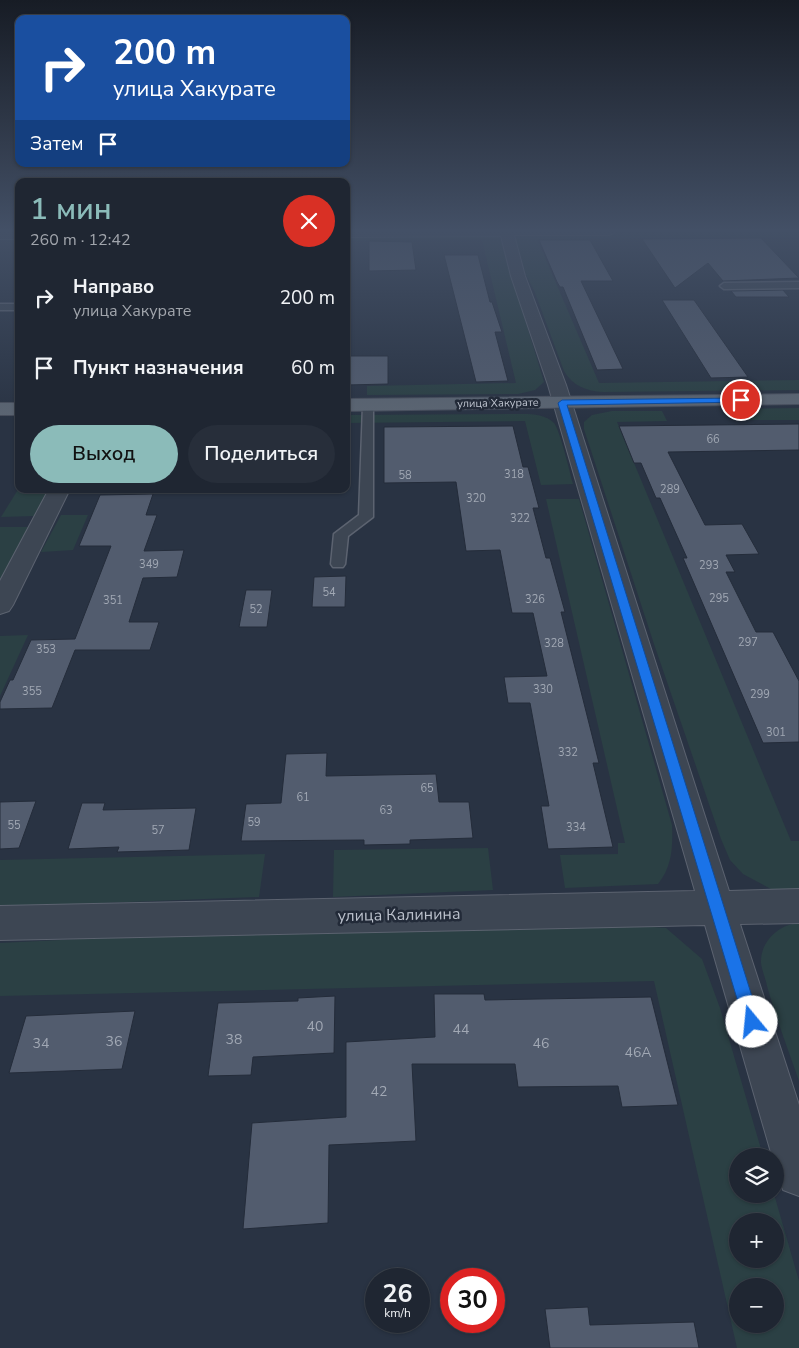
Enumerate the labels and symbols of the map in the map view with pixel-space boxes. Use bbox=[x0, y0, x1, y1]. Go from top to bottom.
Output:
pin bbox=[720, 379, 762, 421]
street label: улица Хакурате bbox=[457, 395, 539, 411]
house number: 66 bbox=[706, 432, 720, 447]
house number: 318 bbox=[504, 467, 524, 482]
house number: 58 bbox=[398, 468, 412, 483]
house number: 289 bbox=[660, 482, 680, 497]
house number: 320 bbox=[466, 491, 486, 506]
house number: 322 bbox=[510, 511, 530, 526]
house number: 349 bbox=[139, 557, 159, 572]
house number: 293 bbox=[699, 558, 719, 573]
house number: 54 bbox=[322, 585, 336, 600]
house number: 295 bbox=[709, 591, 729, 606]
house number: 326 bbox=[525, 592, 545, 607]
house number: 351 bbox=[103, 593, 123, 608]
house number: 52 bbox=[249, 602, 263, 617]
house number: 297 bbox=[738, 635, 758, 650]
house number: 328 bbox=[544, 636, 564, 651]
house number: 353 bbox=[36, 642, 56, 657]
house number: 330 bbox=[533, 682, 553, 697]
house number: 355 bbox=[22, 684, 42, 699]
house number: 299 bbox=[750, 687, 770, 702]
house number: 301 bbox=[766, 725, 786, 740]
house number: 332 bbox=[558, 745, 578, 760]
house number: 65 bbox=[420, 781, 434, 796]
house number: 61 bbox=[296, 790, 310, 805]
house number: 63 bbox=[379, 803, 393, 818]
house number: 59 bbox=[247, 815, 261, 830]
house number: 55 bbox=[7, 818, 21, 833]
house number: 334 bbox=[566, 820, 586, 835]
house number: 57 bbox=[151, 823, 165, 838]
street label: улица Калинина bbox=[337, 903, 461, 927]
position arrow bbox=[725, 995, 777, 1047]
house number: 40 bbox=[307, 1017, 323, 1036]
house number: 44 bbox=[453, 1020, 469, 1039]
house number: 38 bbox=[226, 1030, 242, 1049]
house number: 36 bbox=[106, 1032, 122, 1051]
house number: 34 bbox=[33, 1034, 49, 1053]
house number: 46 bbox=[533, 1034, 549, 1053]
house number: 46А bbox=[624, 1043, 652, 1062]
house number: 42 bbox=[371, 1082, 387, 1101]
speed limit sign: 30 bbox=[440, 1268, 505, 1333]

